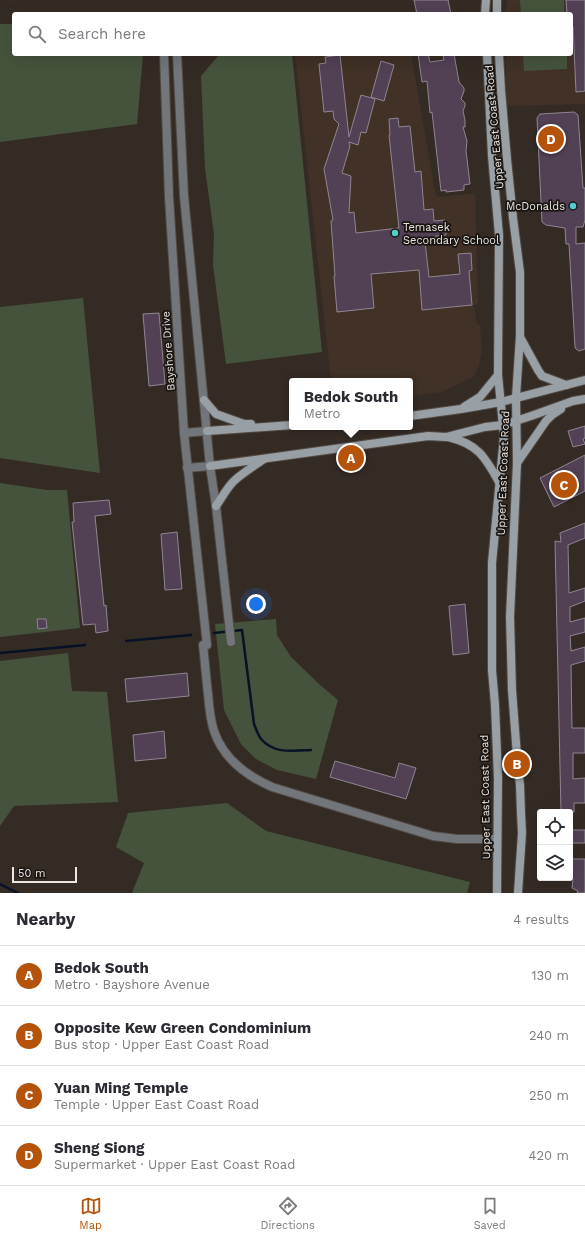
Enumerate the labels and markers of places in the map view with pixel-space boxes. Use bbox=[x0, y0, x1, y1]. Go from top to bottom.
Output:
pin: D bbox=[538, 124, 564, 154]
place label: McDonalds bbox=[506, 200, 565, 213]
marker: McDonalds bbox=[568, 201, 578, 211]
place label: Temasek Secondary School bbox=[403, 221, 500, 247]
marker: Temasek Secondary School bbox=[390, 228, 400, 238]
pin: A bbox=[338, 443, 364, 473]
pin: C bbox=[551, 470, 577, 500]
pin: B bbox=[504, 749, 530, 779]

